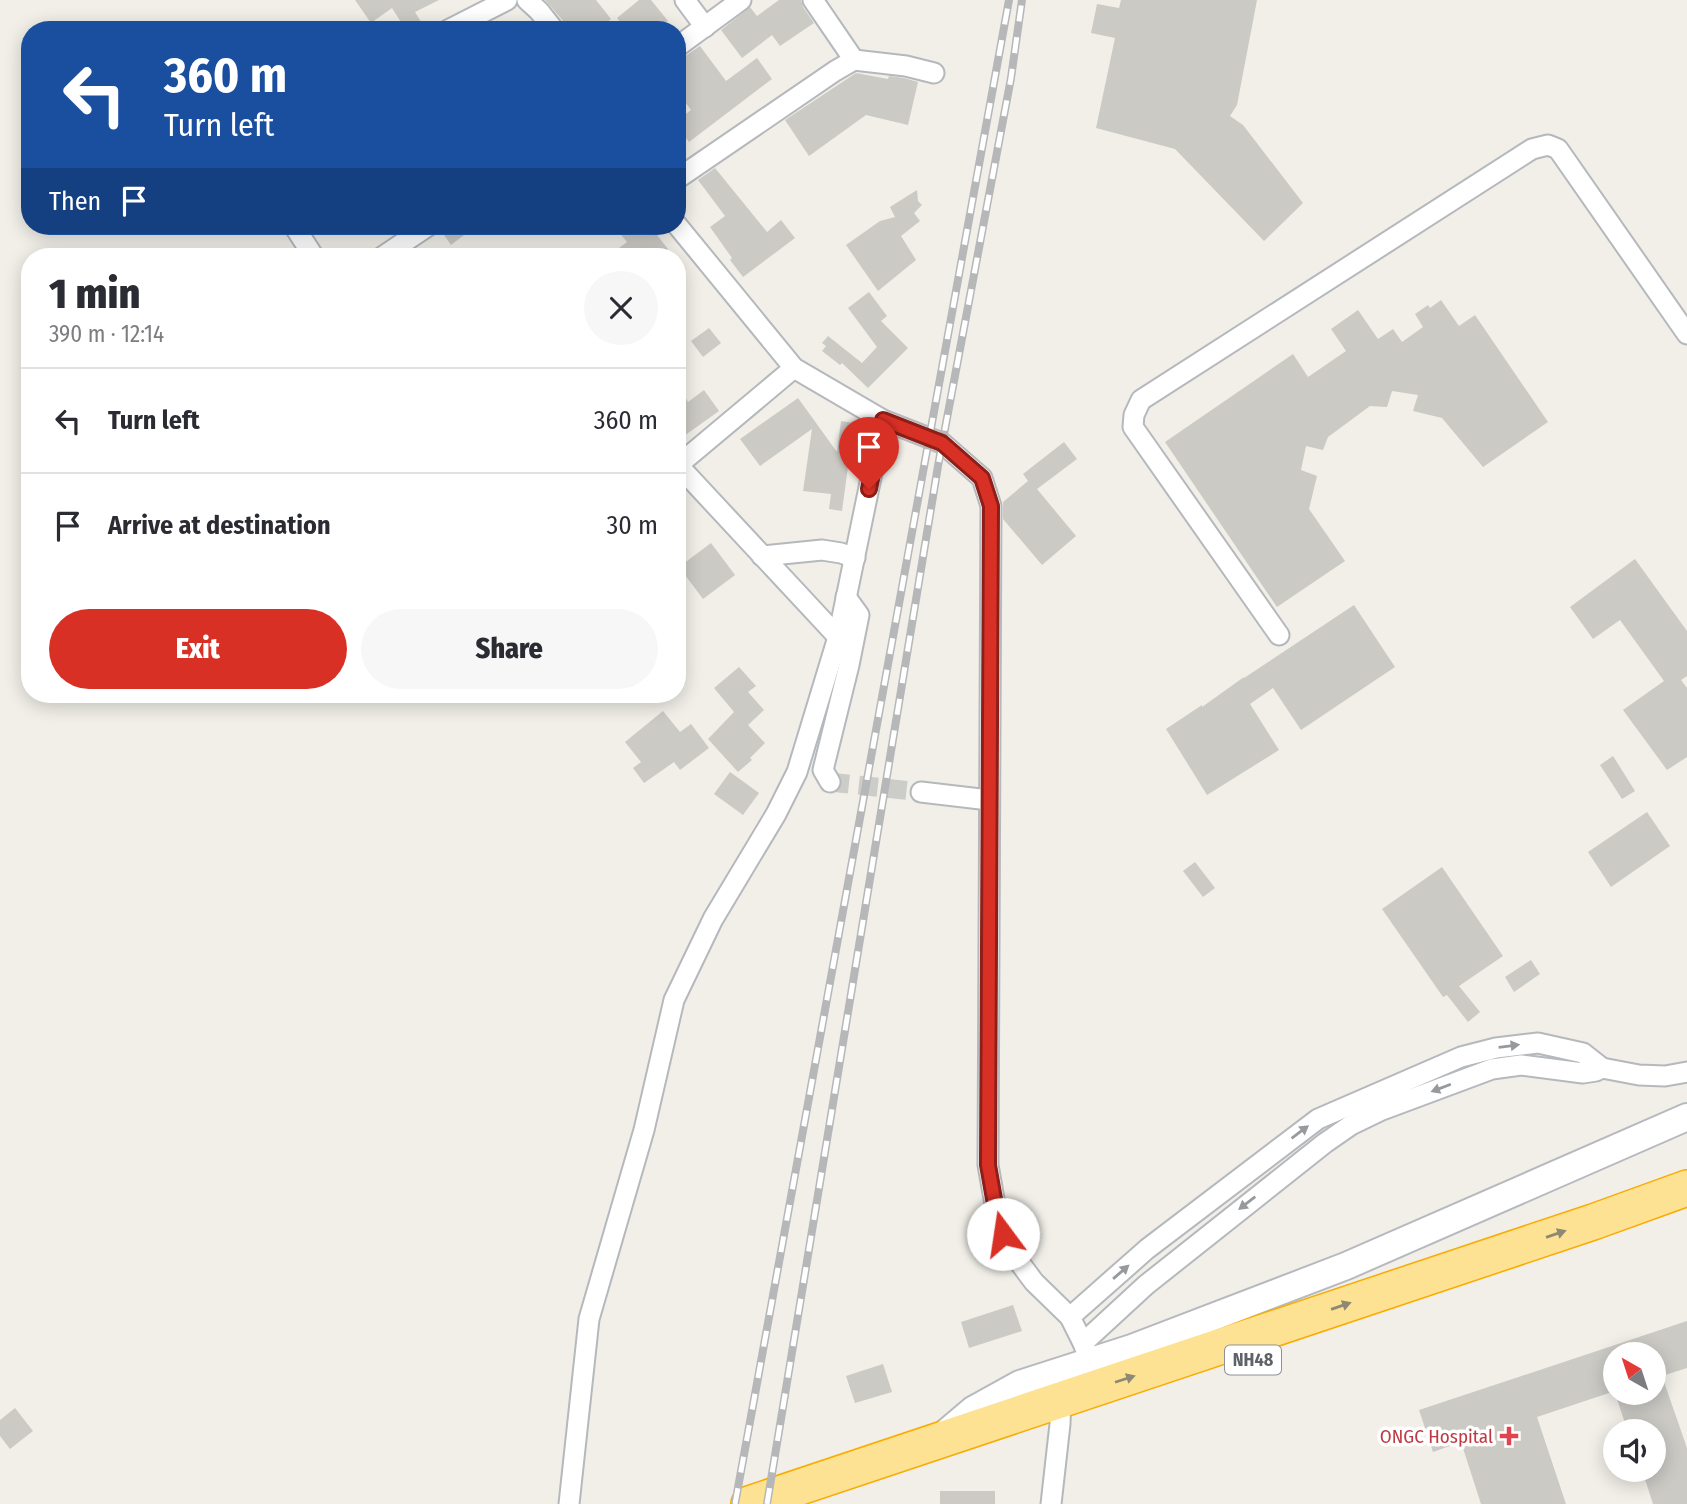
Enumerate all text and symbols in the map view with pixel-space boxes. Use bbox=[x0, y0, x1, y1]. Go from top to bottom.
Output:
text: 360 m bbox=[164, 46, 287, 105]
icon: left bbox=[49, 49, 140, 140]
text: Turn left bbox=[164, 106, 274, 144]
icon: arrive bbox=[115, 182, 153, 220]
text: Then bbox=[49, 186, 101, 217]
text: 1 min bbox=[49, 269, 140, 319]
button: close bbox=[584, 271, 658, 345]
text: 390 m · 12:14 bbox=[49, 320, 164, 348]
icon: left bbox=[49, 402, 87, 440]
text: Turn left bbox=[108, 405, 200, 436]
text: 360 m bbox=[594, 405, 658, 436]
pin bbox=[839, 417, 899, 489]
icon: arrive bbox=[850, 428, 888, 466]
icon: arrive bbox=[49, 507, 87, 545]
text: Arrive at destination bbox=[108, 510, 331, 541]
text: 30 m bbox=[607, 510, 658, 541]
button: Exit bbox=[49, 609, 347, 689]
button: Share bbox=[361, 609, 658, 689]
one-way arrow bbox=[1498, 1041, 1520, 1052]
one-way arrow bbox=[1431, 1083, 1452, 1094]
one-way arrow bbox=[1291, 1126, 1309, 1140]
one-way arrow bbox=[1239, 1196, 1257, 1211]
position arrow bbox=[966, 1197, 1040, 1271]
one-way arrow bbox=[1546, 1228, 1567, 1239]
one-way arrow bbox=[1112, 1264, 1130, 1280]
one-way arrow bbox=[1330, 1300, 1351, 1311]
north arrow bbox=[1603, 1342, 1666, 1405]
map controls bbox=[1603, 1342, 1666, 1482]
road number: NH48 bbox=[1225, 1345, 1281, 1374]
one-way arrow bbox=[1115, 1373, 1136, 1383]
button: sound bbox=[1603, 1419, 1666, 1482]
place label: ONGC Hospital bbox=[1380, 1425, 1493, 1448]
marker: ONGC Hospital bbox=[1499, 1426, 1519, 1446]

